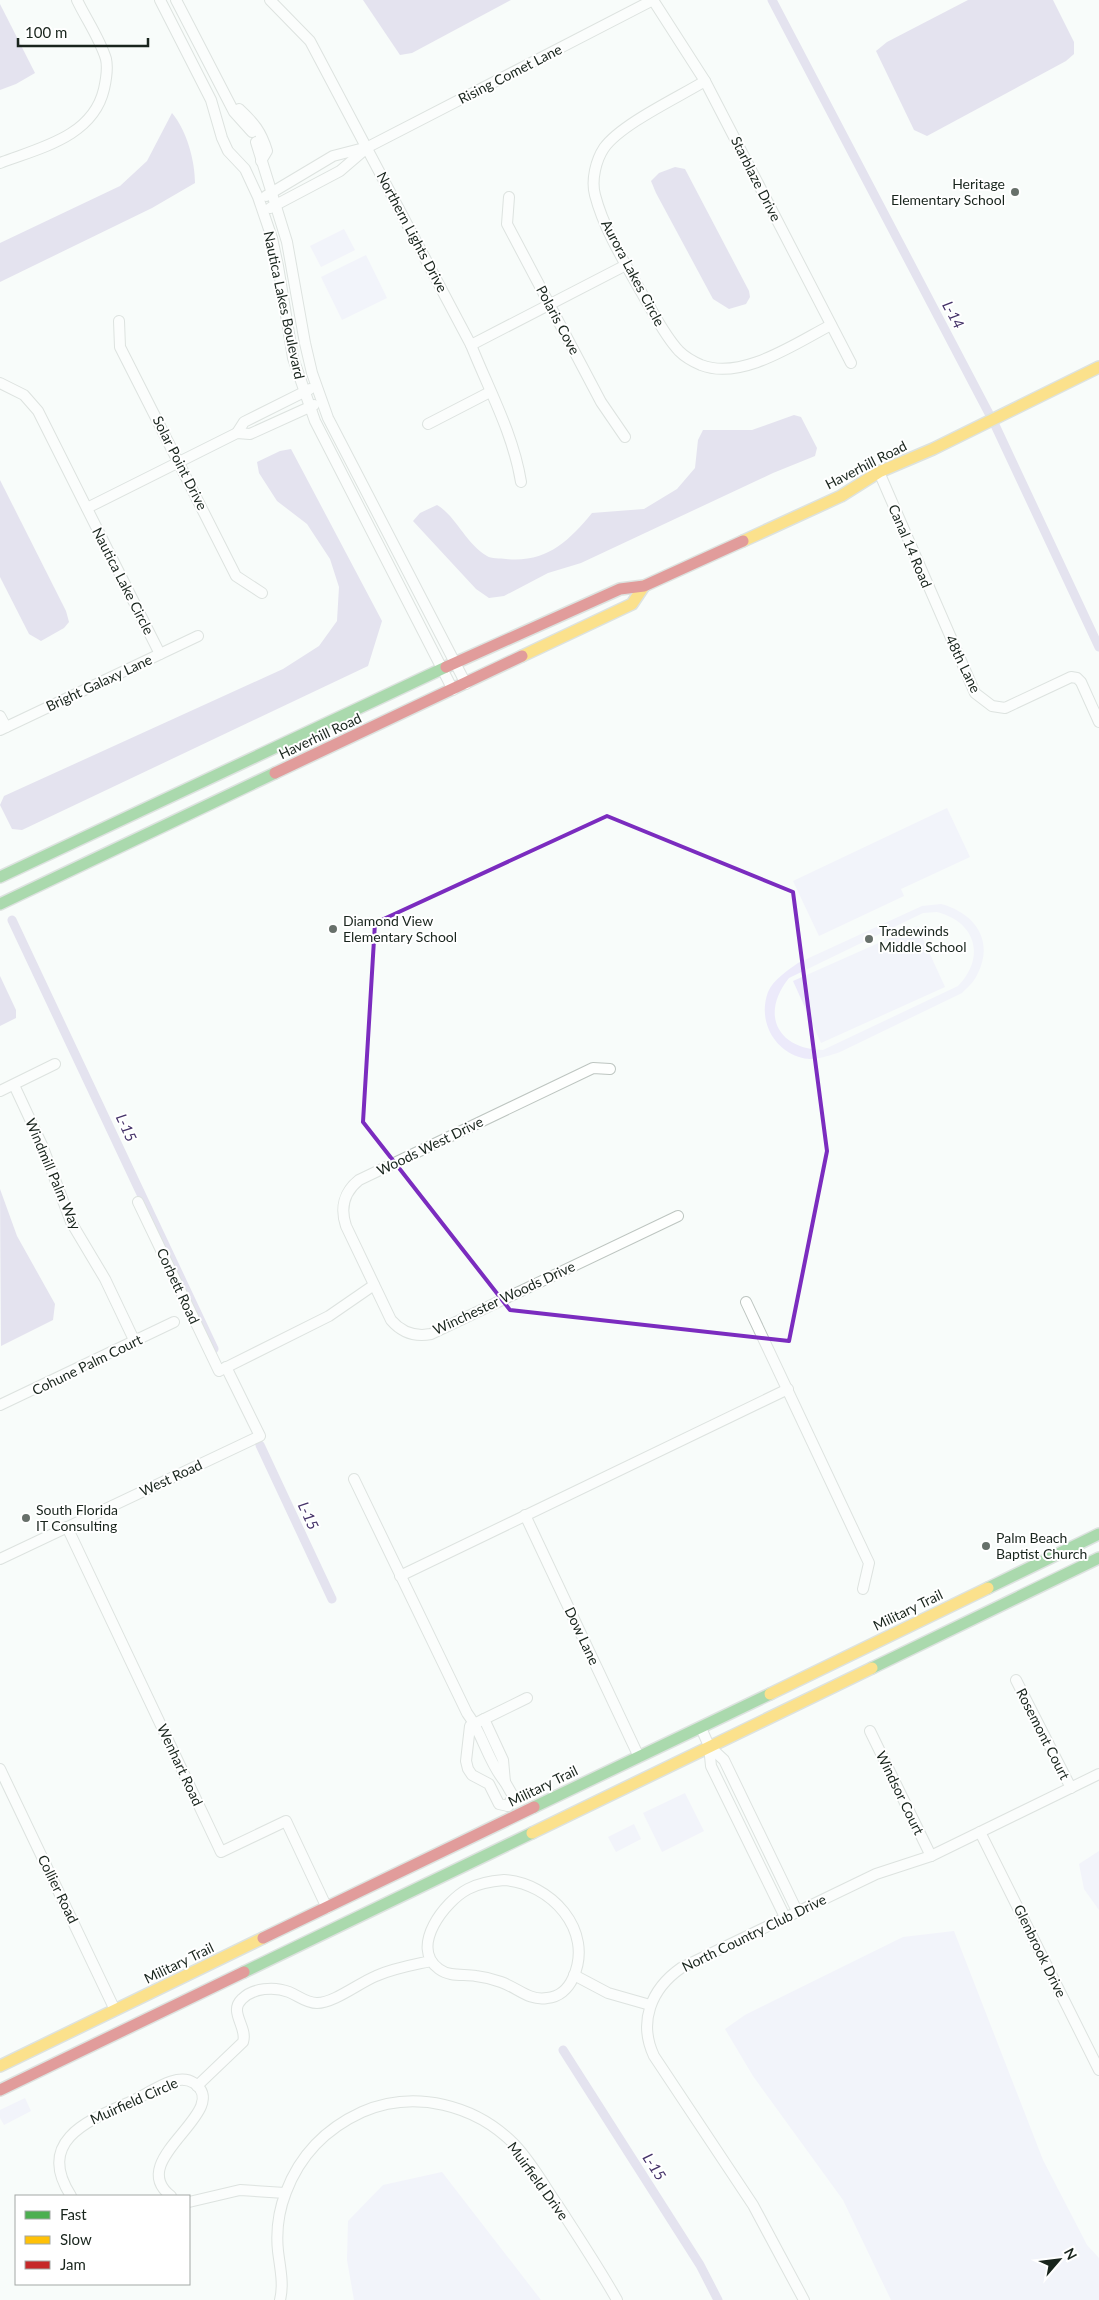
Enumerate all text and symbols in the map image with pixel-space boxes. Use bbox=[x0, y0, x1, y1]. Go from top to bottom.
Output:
scale bar bbox=[18, 15, 148, 47]
text: 100 m bbox=[25, 23, 67, 41]
street label: Rising Comet Lane bbox=[455, 40, 564, 107]
street label: Starblaze Drive bbox=[728, 133, 785, 224]
street label: Northern Lights Drive bbox=[374, 169, 451, 295]
place label: Heritage Elementary School bbox=[891, 175, 1005, 208]
marker: Heritage Elementary School bbox=[1009, 186, 1021, 198]
street label: Aurora Lakes Circle bbox=[598, 217, 669, 329]
street label: Nautica Lakes Boulevard bbox=[260, 229, 308, 380]
street label: Polaris Cove bbox=[533, 282, 584, 357]
water label: L-14 bbox=[939, 298, 969, 331]
street label: Solar Point Drive bbox=[149, 413, 211, 513]
street label: Haverhill Road bbox=[822, 437, 909, 492]
street label: Canal 14 Road bbox=[885, 502, 936, 590]
street label: Nautica Lake Circle bbox=[89, 524, 158, 637]
street label: 48th Lane bbox=[942, 632, 985, 695]
street label: Bright Galaxy Lane bbox=[43, 651, 155, 715]
street label: Haverhill Road bbox=[276, 709, 364, 762]
place label: Diamond View Elementary School bbox=[343, 912, 457, 945]
place label: Tradewinds Middle School bbox=[879, 922, 966, 955]
marker: Diamond View Elementary School bbox=[327, 923, 339, 935]
marker: Tradewinds Middle School bbox=[863, 933, 875, 945]
water label: L-15 bbox=[113, 1111, 141, 1144]
street label: Woods West Drive bbox=[374, 1112, 486, 1179]
street label: Windmill Palm Way bbox=[22, 1115, 85, 1233]
street label: Corbett Road bbox=[153, 1245, 203, 1326]
street label: Winchester Woods Drive bbox=[430, 1257, 577, 1338]
street label: Cohune Palm Court bbox=[29, 1331, 145, 1399]
street label: West Road bbox=[137, 1456, 205, 1499]
water label: L-15 bbox=[295, 1499, 323, 1532]
place label: South Florida IT Consulting bbox=[36, 1501, 118, 1534]
marker: South Florida IT Consulting bbox=[20, 1512, 32, 1524]
place label: Palm Beach Baptist Church bbox=[996, 1529, 1087, 1562]
marker: Palm Beach Baptist Church bbox=[980, 1540, 992, 1552]
street label: Military Trail bbox=[870, 1585, 945, 1634]
street label: Dow Lane bbox=[562, 1604, 603, 1667]
street label: Rosemont Court bbox=[1013, 1685, 1074, 1782]
street label: Wenhart Road bbox=[154, 1721, 207, 1808]
street label: Windsor Court bbox=[873, 1748, 928, 1837]
street label: Military Trail bbox=[505, 1761, 580, 1810]
street label: Collier Road bbox=[35, 1852, 82, 1926]
street label: North Country Club Drive bbox=[679, 1890, 829, 1975]
street label: Glenbrook Drive bbox=[1011, 1902, 1070, 2000]
street label: Military Trail bbox=[141, 1938, 216, 1987]
street label: Muirfield Circle bbox=[87, 2074, 180, 2127]
street label: Muirfield Drive bbox=[504, 2138, 573, 2223]
water label: L-15 bbox=[639, 2150, 670, 2183]
legend bbox=[15, 2195, 190, 2285]
text: Fast bbox=[60, 2205, 87, 2223]
text: Slow bbox=[60, 2230, 92, 2248]
north arrow bbox=[1034, 2235, 1084, 2285]
text: N bbox=[1061, 2245, 1081, 2262]
text: Jam bbox=[60, 2255, 86, 2273]

